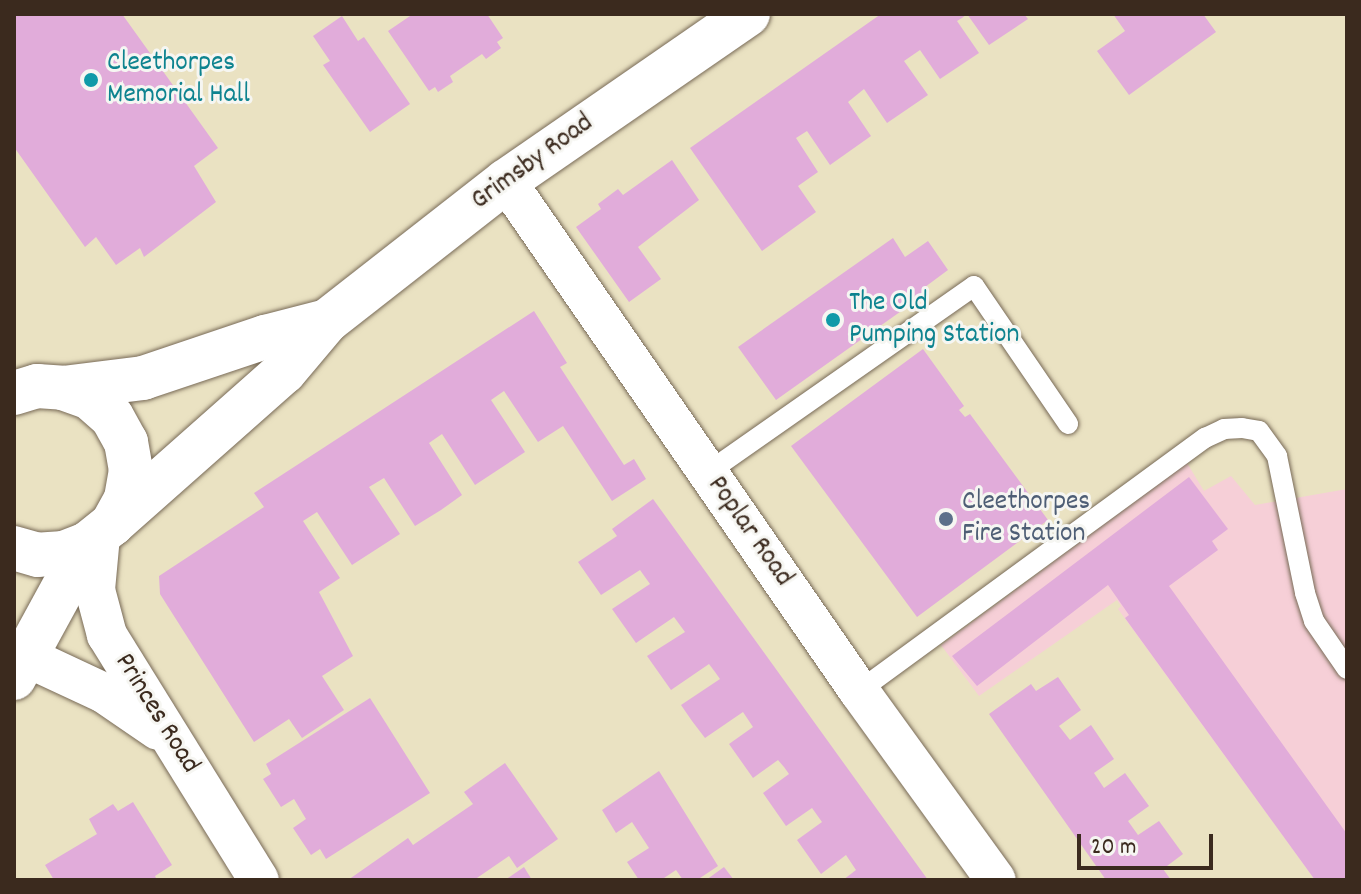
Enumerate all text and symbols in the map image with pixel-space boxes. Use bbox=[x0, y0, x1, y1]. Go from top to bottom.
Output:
place label: Cleethorpes Memorial Hall bbox=[107, 47, 250, 113]
marker: Cleethorpes Memorial Hall bbox=[82, 71, 100, 89]
street label: Grimsby Road bbox=[465, 107, 601, 219]
place label: The Old Pumping Station bbox=[849, 287, 1019, 353]
marker: The Old Pumping Station bbox=[824, 311, 842, 329]
street label: Poplar Road bbox=[699, 470, 799, 594]
place label: Cleethorpes Fire Station bbox=[962, 486, 1090, 552]
marker: Cleethorpes Fire Station bbox=[937, 510, 955, 528]
street label: Princes Road bbox=[106, 648, 206, 780]
scale bar bbox=[1081, 818, 1217, 868]
text: 20 m bbox=[1091, 831, 1137, 865]

